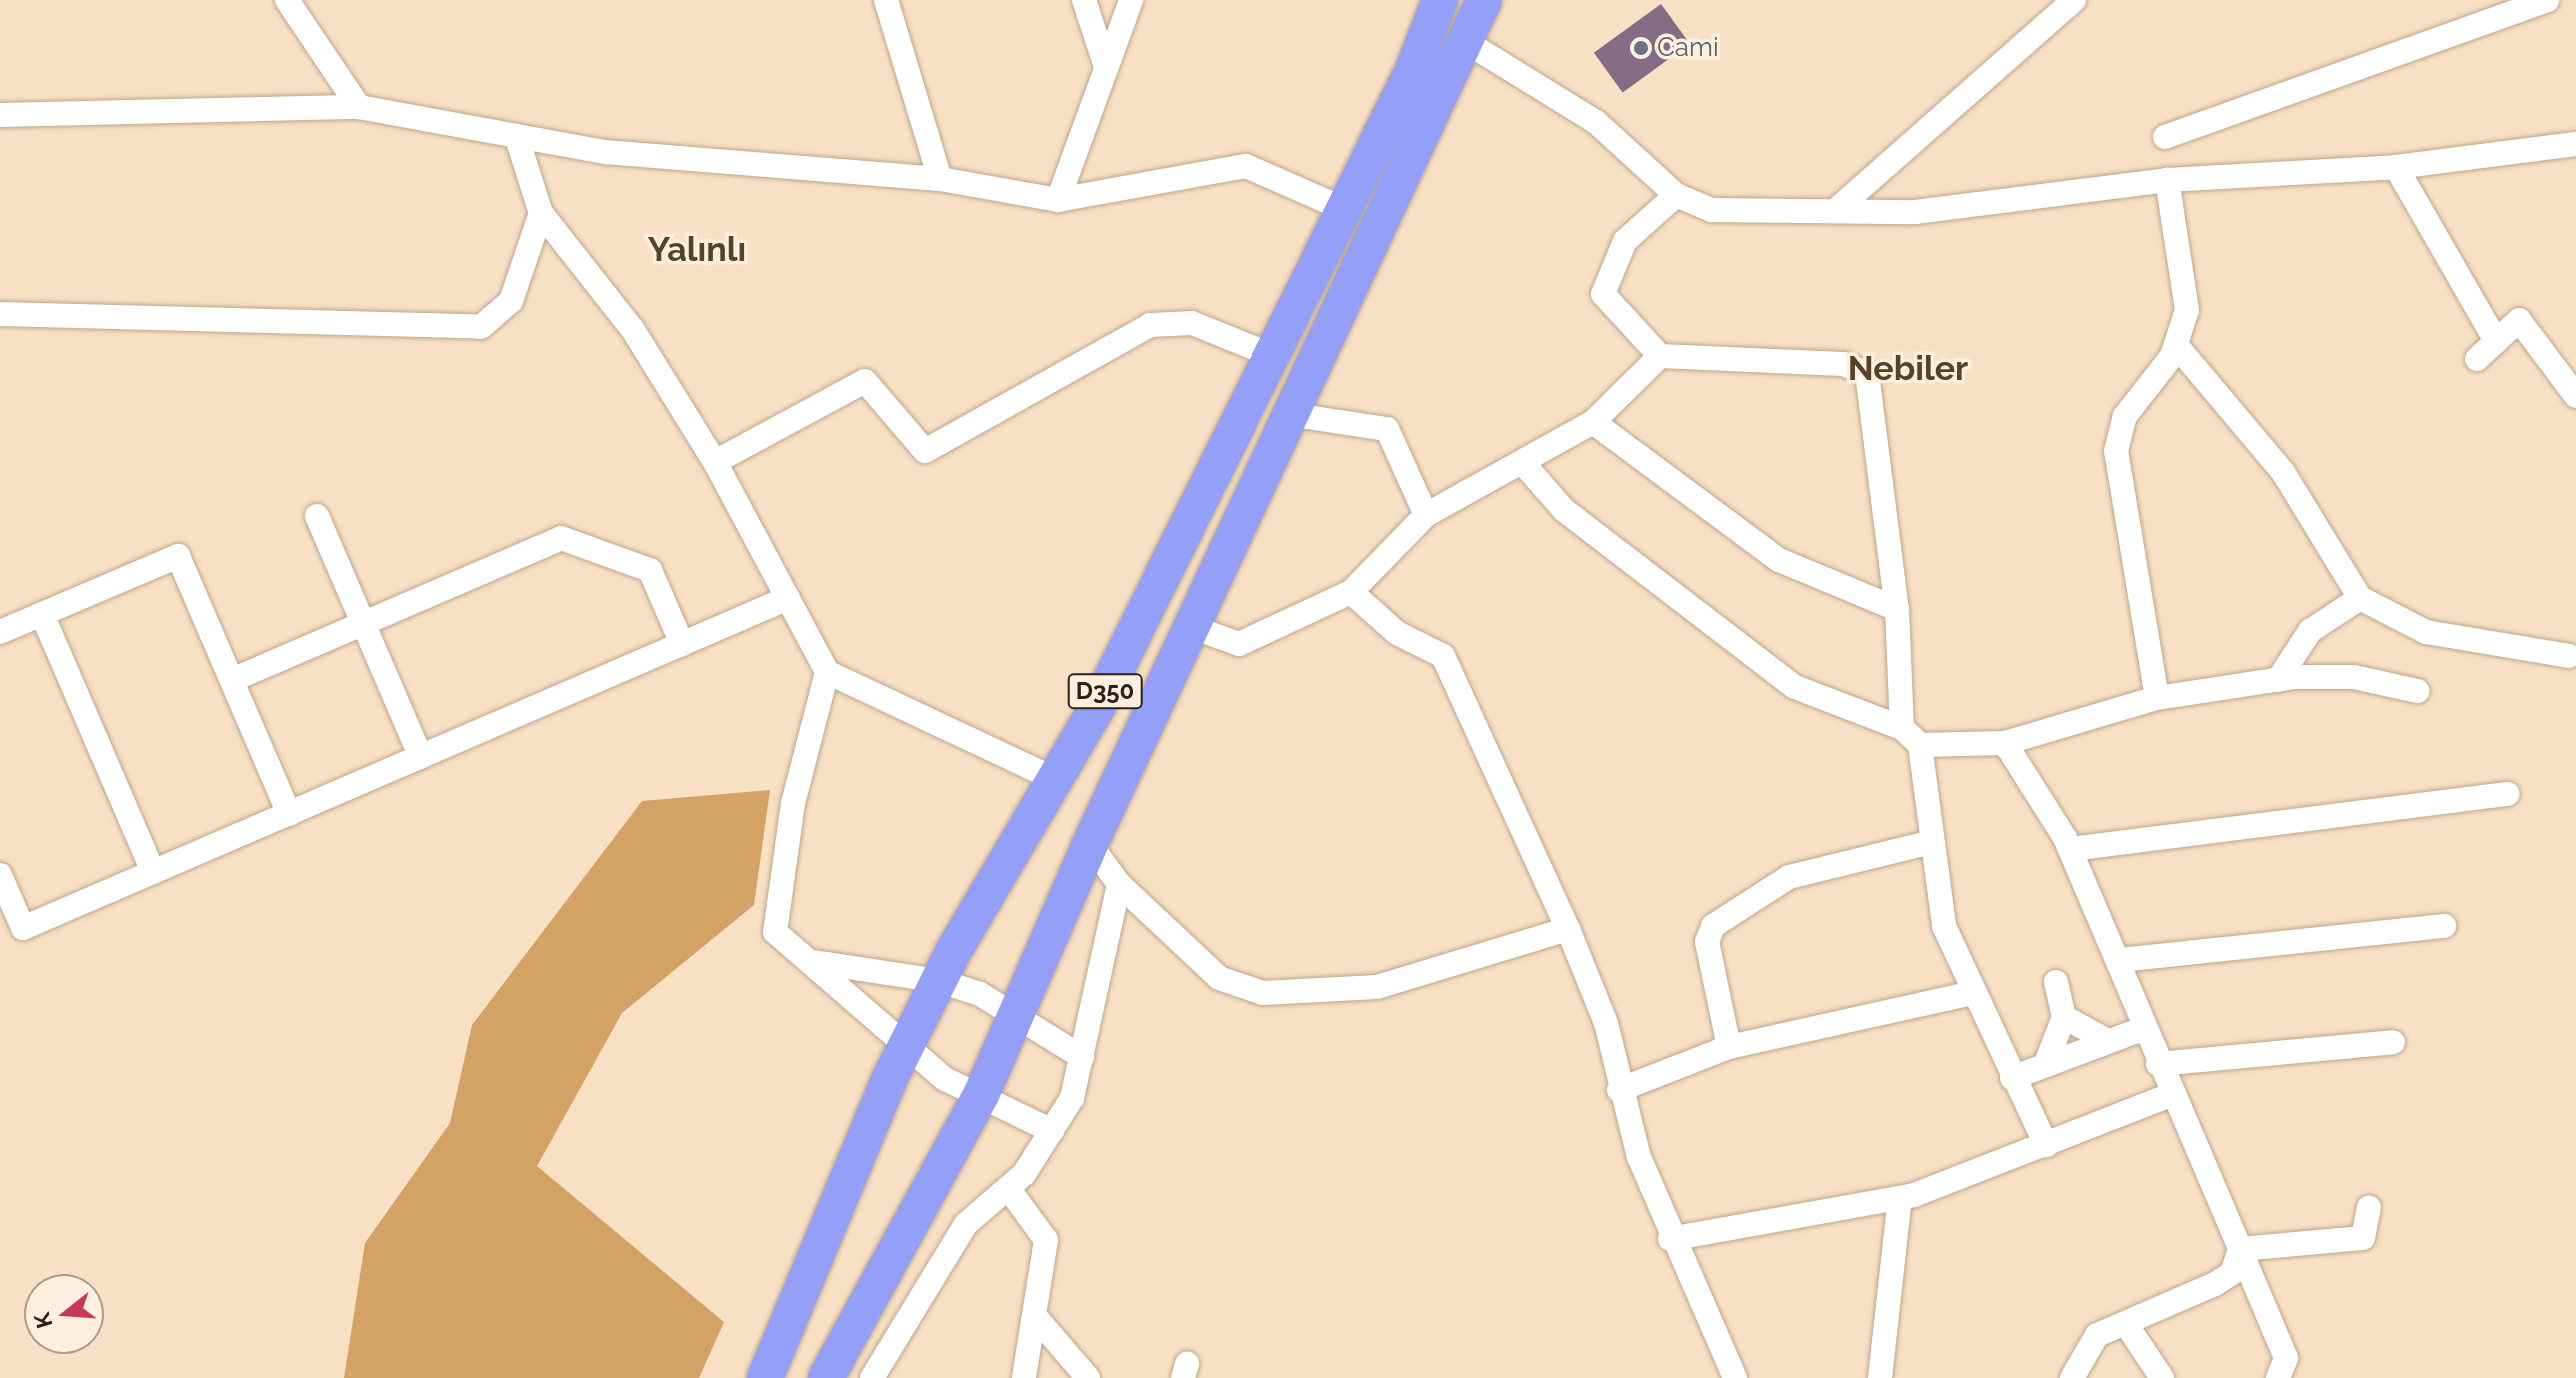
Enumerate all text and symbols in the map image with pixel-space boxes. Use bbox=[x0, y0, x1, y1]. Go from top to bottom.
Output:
place label: Cami bbox=[1657, 32, 1719, 64]
marker: Cami bbox=[1632, 39, 1650, 57]
district label: Yalınlı bbox=[648, 230, 746, 270]
district label: Nebiler bbox=[1848, 349, 1968, 389]
road number: D350 bbox=[1067, 671, 1143, 711]
north arrow bbox=[24, 1274, 104, 1354]
text: K bbox=[28, 1310, 58, 1331]

